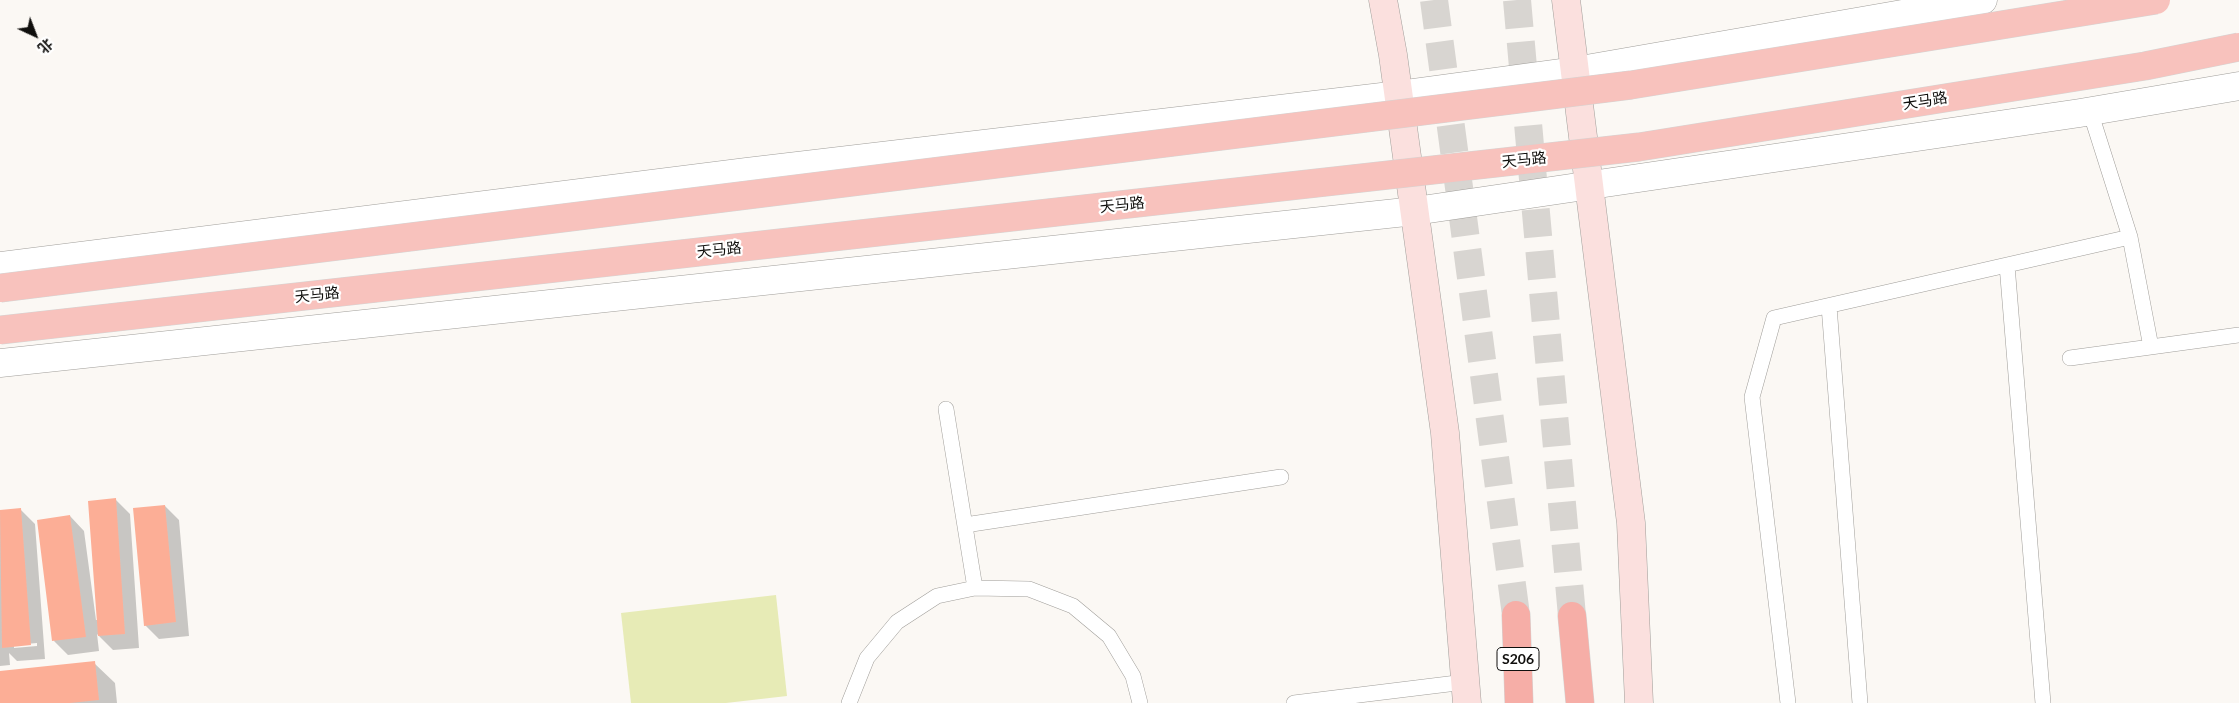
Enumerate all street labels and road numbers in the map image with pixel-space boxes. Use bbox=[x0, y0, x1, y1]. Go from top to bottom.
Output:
street label: 天马路 bbox=[1901, 89, 1949, 113]
street label: 天马路 bbox=[1501, 149, 1547, 171]
street label: 天马路 bbox=[1099, 194, 1145, 216]
street label: 天马路 bbox=[696, 239, 742, 261]
street label: 天马路 bbox=[294, 284, 340, 306]
road number: S206 bbox=[1497, 648, 1539, 671]

